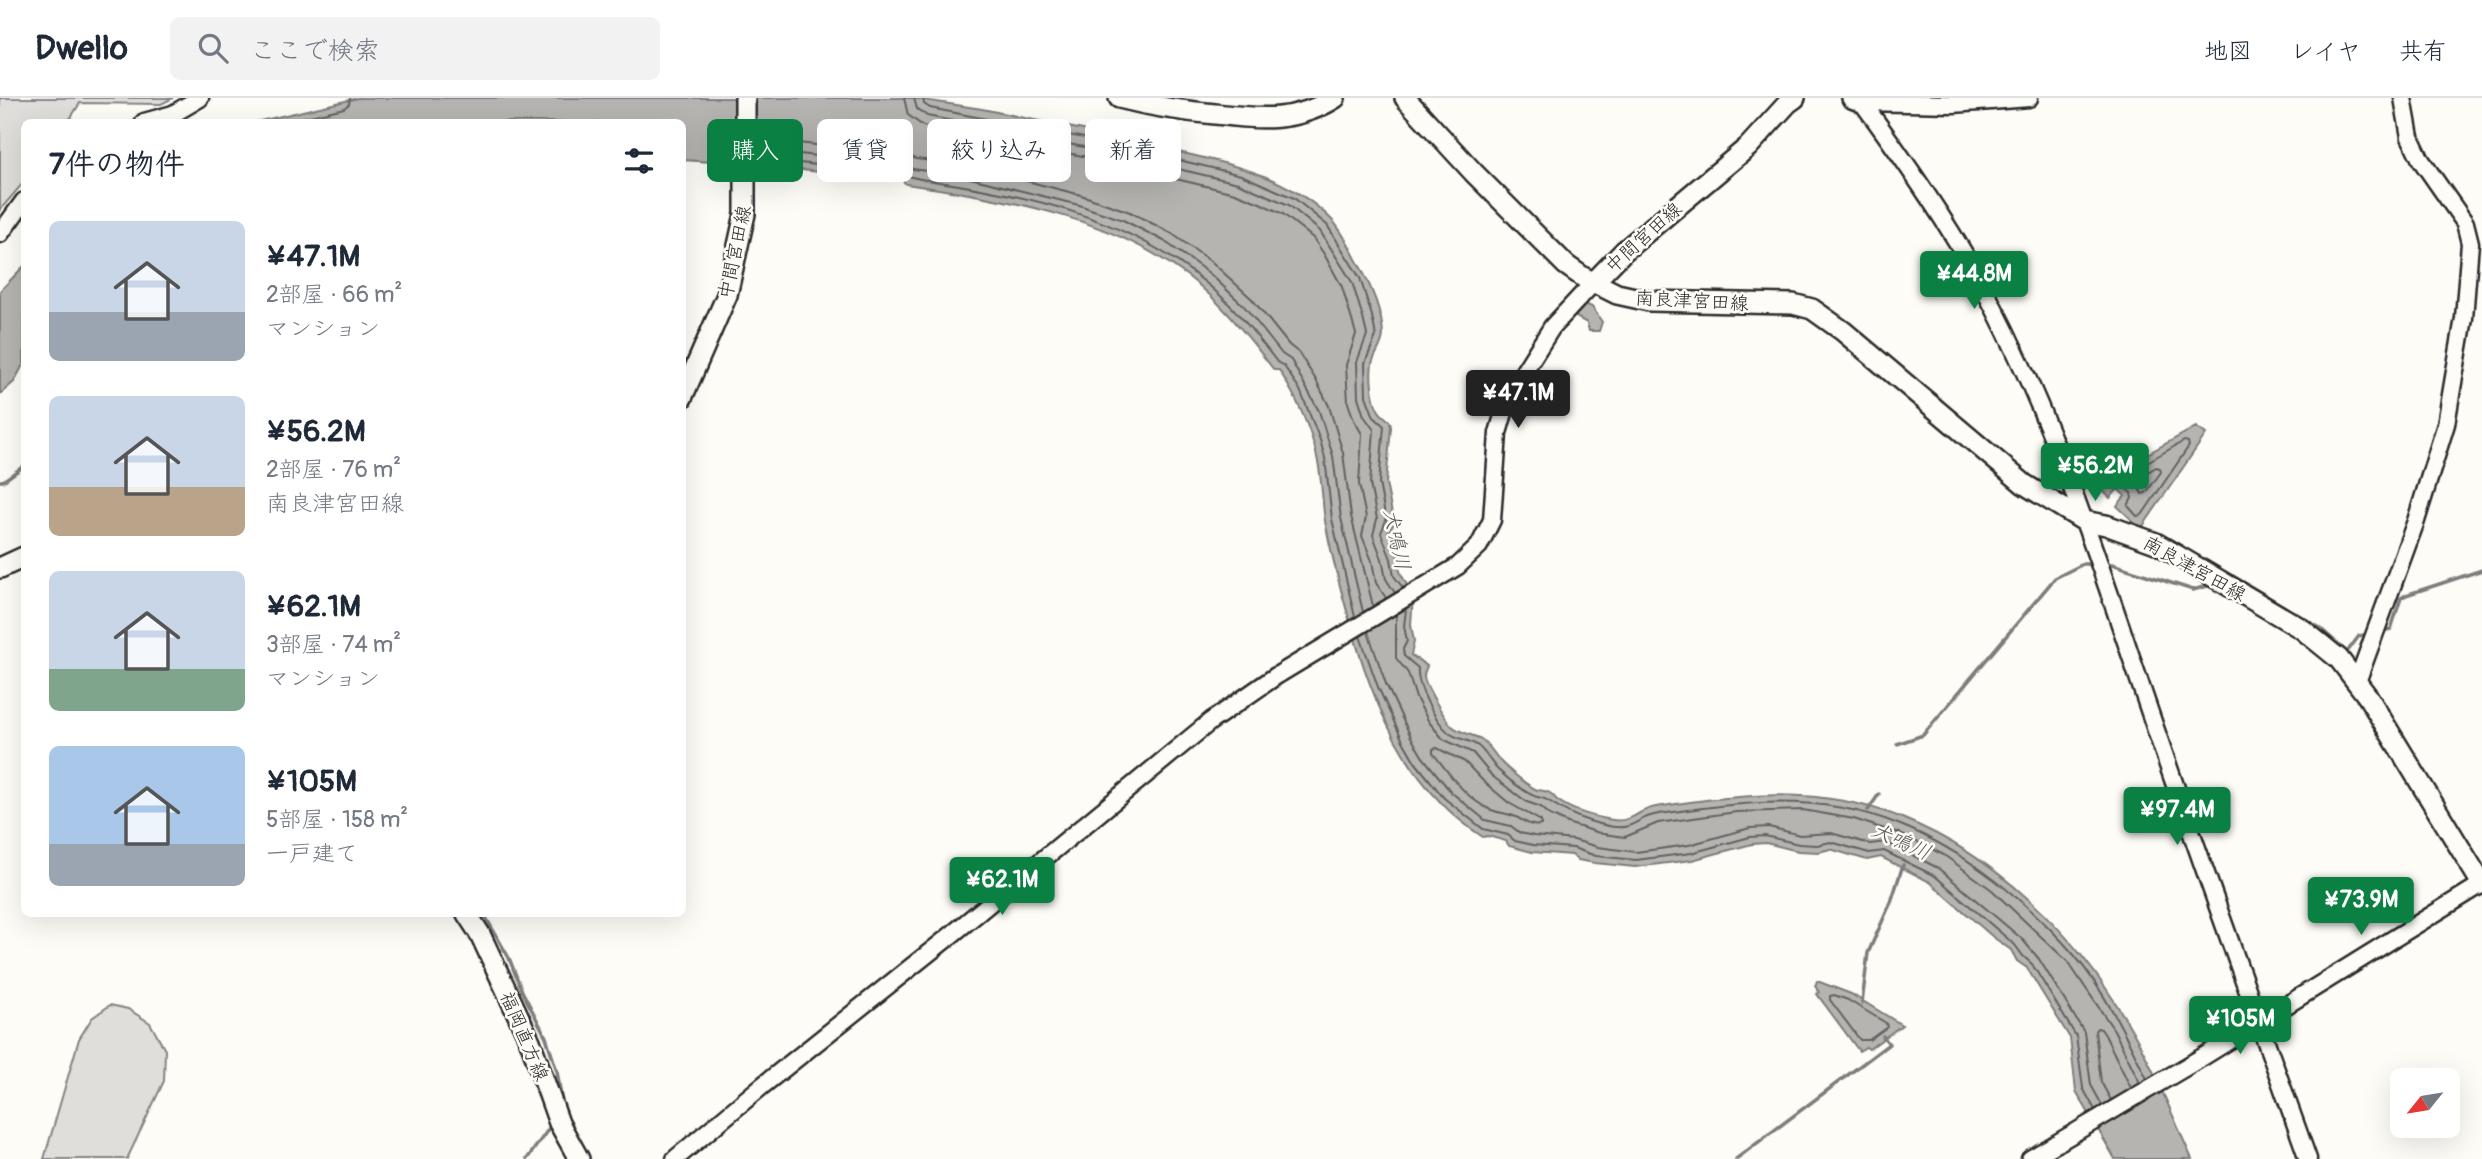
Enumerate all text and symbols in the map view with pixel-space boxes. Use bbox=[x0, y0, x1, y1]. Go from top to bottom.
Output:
search box bbox=[170, 17, 660, 80]
text: Dwello bbox=[35, 28, 128, 69]
icon: search bbox=[194, 29, 232, 67]
text: ここで検索 bbox=[250, 35, 380, 67]
text: 地図 bbox=[2204, 37, 2252, 66]
text: レイヤ bbox=[2290, 37, 2361, 66]
text: 共有 bbox=[2399, 37, 2447, 66]
chip: 購入 bbox=[707, 119, 803, 182]
chip: 賃貸 bbox=[817, 119, 913, 182]
chip: 絞り込み bbox=[927, 119, 1071, 182]
chip: 新着 bbox=[1085, 119, 1181, 182]
icon: filters bbox=[620, 142, 658, 180]
text: 7件の物件 bbox=[49, 146, 185, 183]
street label: 中間宮田線 bbox=[1600, 197, 1687, 278]
street label: 中間宮田線 bbox=[713, 203, 757, 301]
text: ¥47.1M bbox=[266, 238, 360, 275]
icon: home bbox=[105, 249, 189, 333]
pin: ¥44.8M bbox=[1917, 252, 2031, 311]
text: ¥44.8M bbox=[1936, 259, 2012, 288]
text: 2部屋 · 66 m² bbox=[266, 280, 402, 309]
street label: 南良津宮田線 bbox=[1634, 286, 1750, 316]
text: マンション bbox=[266, 314, 380, 343]
pin: ¥47.1M bbox=[1461, 370, 1575, 430]
text: ¥47.1M bbox=[1482, 378, 1554, 407]
text: ¥56.2M bbox=[266, 413, 365, 450]
icon: home bbox=[105, 424, 189, 508]
pin: ¥56.2M bbox=[2038, 444, 2152, 503]
text: ¥56.2M bbox=[2057, 451, 2133, 480]
text: 2部屋 · 76 m² bbox=[266, 455, 401, 484]
text: 南良津宮田線 bbox=[266, 489, 404, 518]
water label: 犬鳴川 bbox=[1377, 505, 1416, 573]
street label: 南良津宮田線 bbox=[2139, 531, 2250, 607]
text: ¥62.1M bbox=[266, 588, 361, 625]
icon: home bbox=[105, 599, 189, 683]
text: 3部屋 · 74 m² bbox=[266, 630, 401, 659]
text: マンション bbox=[266, 664, 380, 693]
text: ¥105M bbox=[266, 763, 357, 800]
icon: home bbox=[105, 774, 189, 858]
pin: ¥97.4M bbox=[2120, 788, 2234, 847]
text: ¥97.4M bbox=[2140, 795, 2214, 824]
text: 5部屋 · 158 m² bbox=[266, 805, 408, 834]
water label: 犬鳴川 bbox=[1867, 816, 1935, 867]
text: 一戸建て bbox=[266, 839, 358, 868]
pin: ¥62.1M bbox=[945, 858, 1059, 917]
text: ¥62.1M bbox=[966, 865, 1038, 894]
pin: ¥73.9M bbox=[2304, 878, 2418, 937]
text: ¥73.9M bbox=[2324, 885, 2398, 914]
street label: 福岡直方線 bbox=[494, 988, 554, 1085]
pin: ¥105M bbox=[2191, 996, 2289, 1056]
text: ¥105M bbox=[2205, 1004, 2275, 1033]
north arrow bbox=[2390, 1068, 2460, 1138]
map controls bbox=[2390, 1068, 2460, 1138]

